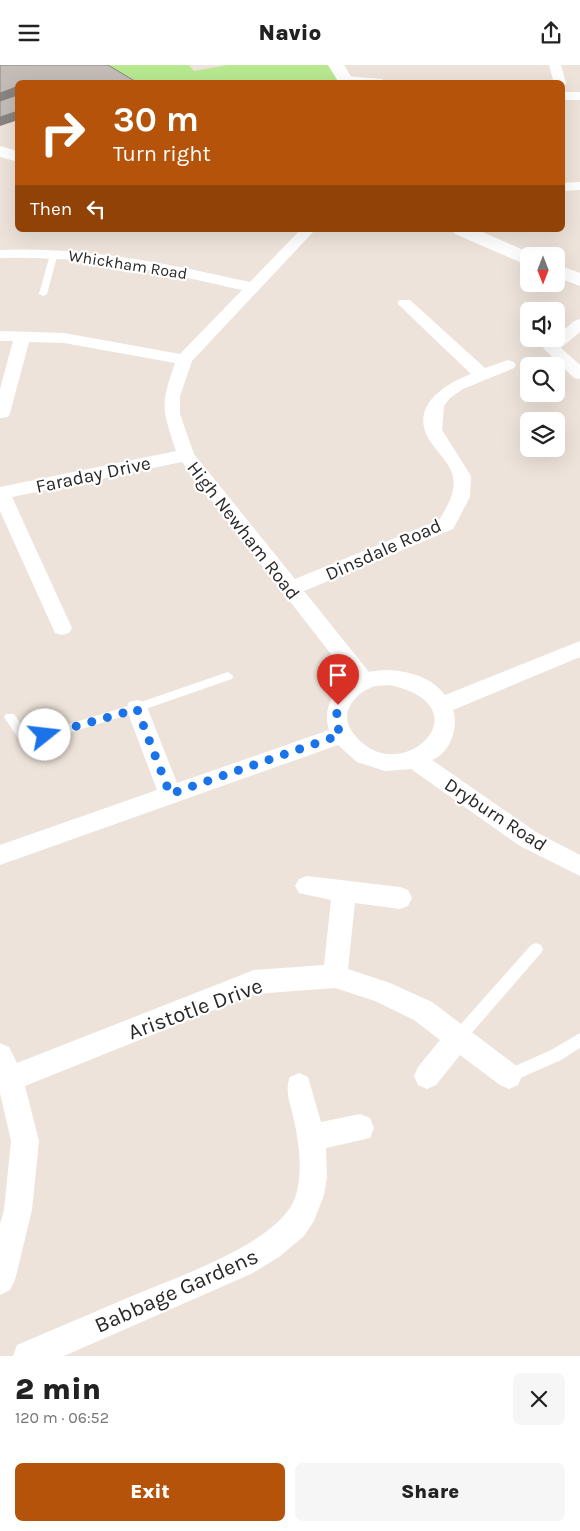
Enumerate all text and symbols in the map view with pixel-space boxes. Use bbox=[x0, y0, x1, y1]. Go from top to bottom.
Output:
icon: menu bbox=[15, 19, 43, 47]
icon: share bbox=[537, 19, 565, 47]
text: Navio bbox=[259, 20, 321, 46]
text: 30 m bbox=[113, 99, 199, 140]
icon: right bbox=[30, 100, 95, 165]
text: Turn right bbox=[113, 141, 211, 167]
icon: left bbox=[82, 195, 110, 223]
text: Then bbox=[30, 198, 72, 220]
street label: Whickham Road bbox=[67, 246, 189, 283]
north arrow bbox=[520, 247, 565, 293]
map controls bbox=[520, 247, 565, 457]
button: sound bbox=[520, 302, 565, 347]
button: search bbox=[520, 357, 565, 402]
button: layers bbox=[520, 412, 565, 457]
street label: Faraday Drive bbox=[34, 452, 153, 498]
street label: High Newham Road bbox=[182, 457, 304, 604]
street label: Dinsdale Road bbox=[322, 515, 445, 585]
pin bbox=[317, 654, 359, 705]
icon: arrive bbox=[324, 661, 352, 689]
position arrow bbox=[18, 708, 70, 760]
street label: Dryburn Road bbox=[440, 774, 551, 856]
street label: Aristotle Drive bbox=[124, 973, 266, 1045]
street label: Babbage Gardens bbox=[91, 1243, 262, 1339]
text: 2 min bbox=[15, 1371, 101, 1407]
button: close bbox=[513, 1373, 565, 1425]
text: 120 m · 06:52 bbox=[15, 1408, 109, 1427]
button: Exit bbox=[15, 1463, 285, 1521]
button: Share bbox=[295, 1463, 565, 1521]

